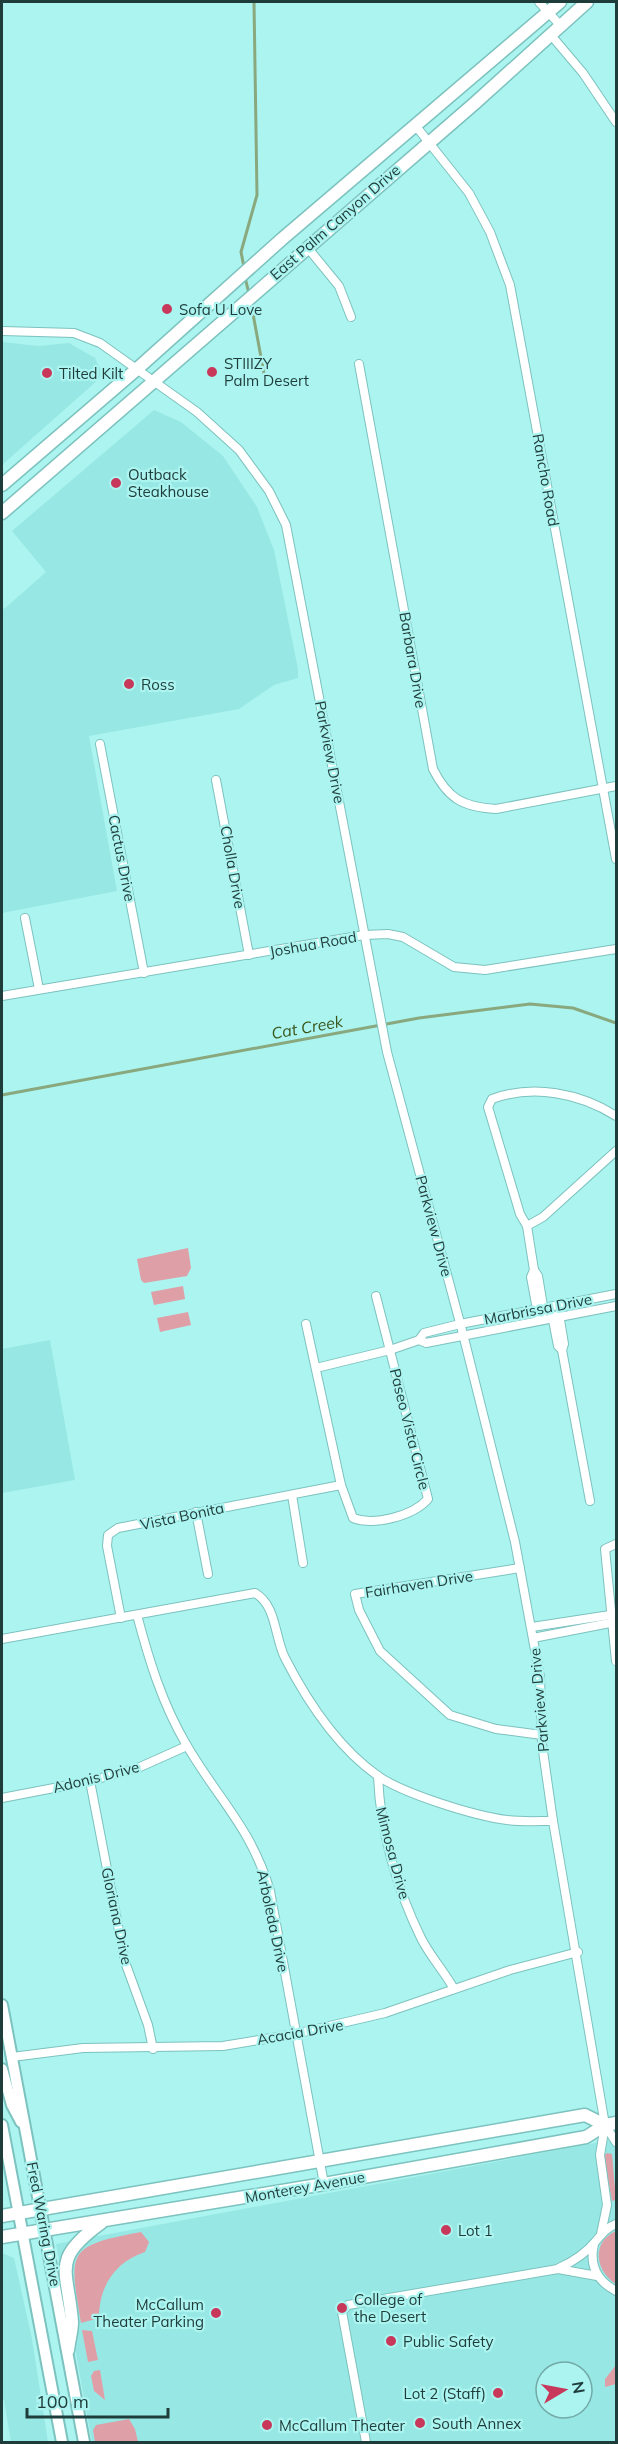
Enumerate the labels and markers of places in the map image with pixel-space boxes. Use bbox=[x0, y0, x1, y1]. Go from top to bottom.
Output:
place label: Sofa U Love bbox=[179, 300, 262, 319]
marker: Sofa U Love bbox=[160, 302, 174, 316]
place label: STIIIZY Palm Desert bbox=[224, 354, 309, 390]
place label: Tilted Kilt bbox=[59, 364, 123, 383]
marker: STIIIZY Palm Desert bbox=[205, 365, 219, 379]
marker: Tilted Kilt bbox=[40, 366, 54, 380]
place label: Outback Steakhouse bbox=[128, 465, 209, 501]
marker: Outback Steakhouse bbox=[109, 476, 123, 490]
place label: Ross bbox=[141, 675, 175, 694]
marker: Ross bbox=[122, 677, 136, 691]
place label: Lot 1 bbox=[458, 2221, 493, 2240]
marker: Lot 1 bbox=[439, 2223, 453, 2237]
place label: College of the Desert bbox=[354, 2290, 426, 2326]
place label: McCallum Theater Parking bbox=[93, 2295, 204, 2331]
marker: College of the Desert bbox=[335, 2301, 349, 2315]
marker: McCallum Theater Parking bbox=[209, 2306, 223, 2320]
place label: Public Safety bbox=[403, 2332, 494, 2351]
marker: Public Safety bbox=[384, 2334, 398, 2348]
place label: Lot 2 (Staff) bbox=[404, 2384, 486, 2403]
marker: Lot 2 (Staff) bbox=[491, 2386, 505, 2400]
place label: South Annex bbox=[432, 2414, 521, 2433]
place label: McCallum Theater bbox=[279, 2416, 406, 2435]
marker: South Annex bbox=[413, 2416, 427, 2430]
marker: McCallum Theater bbox=[260, 2418, 274, 2432]

